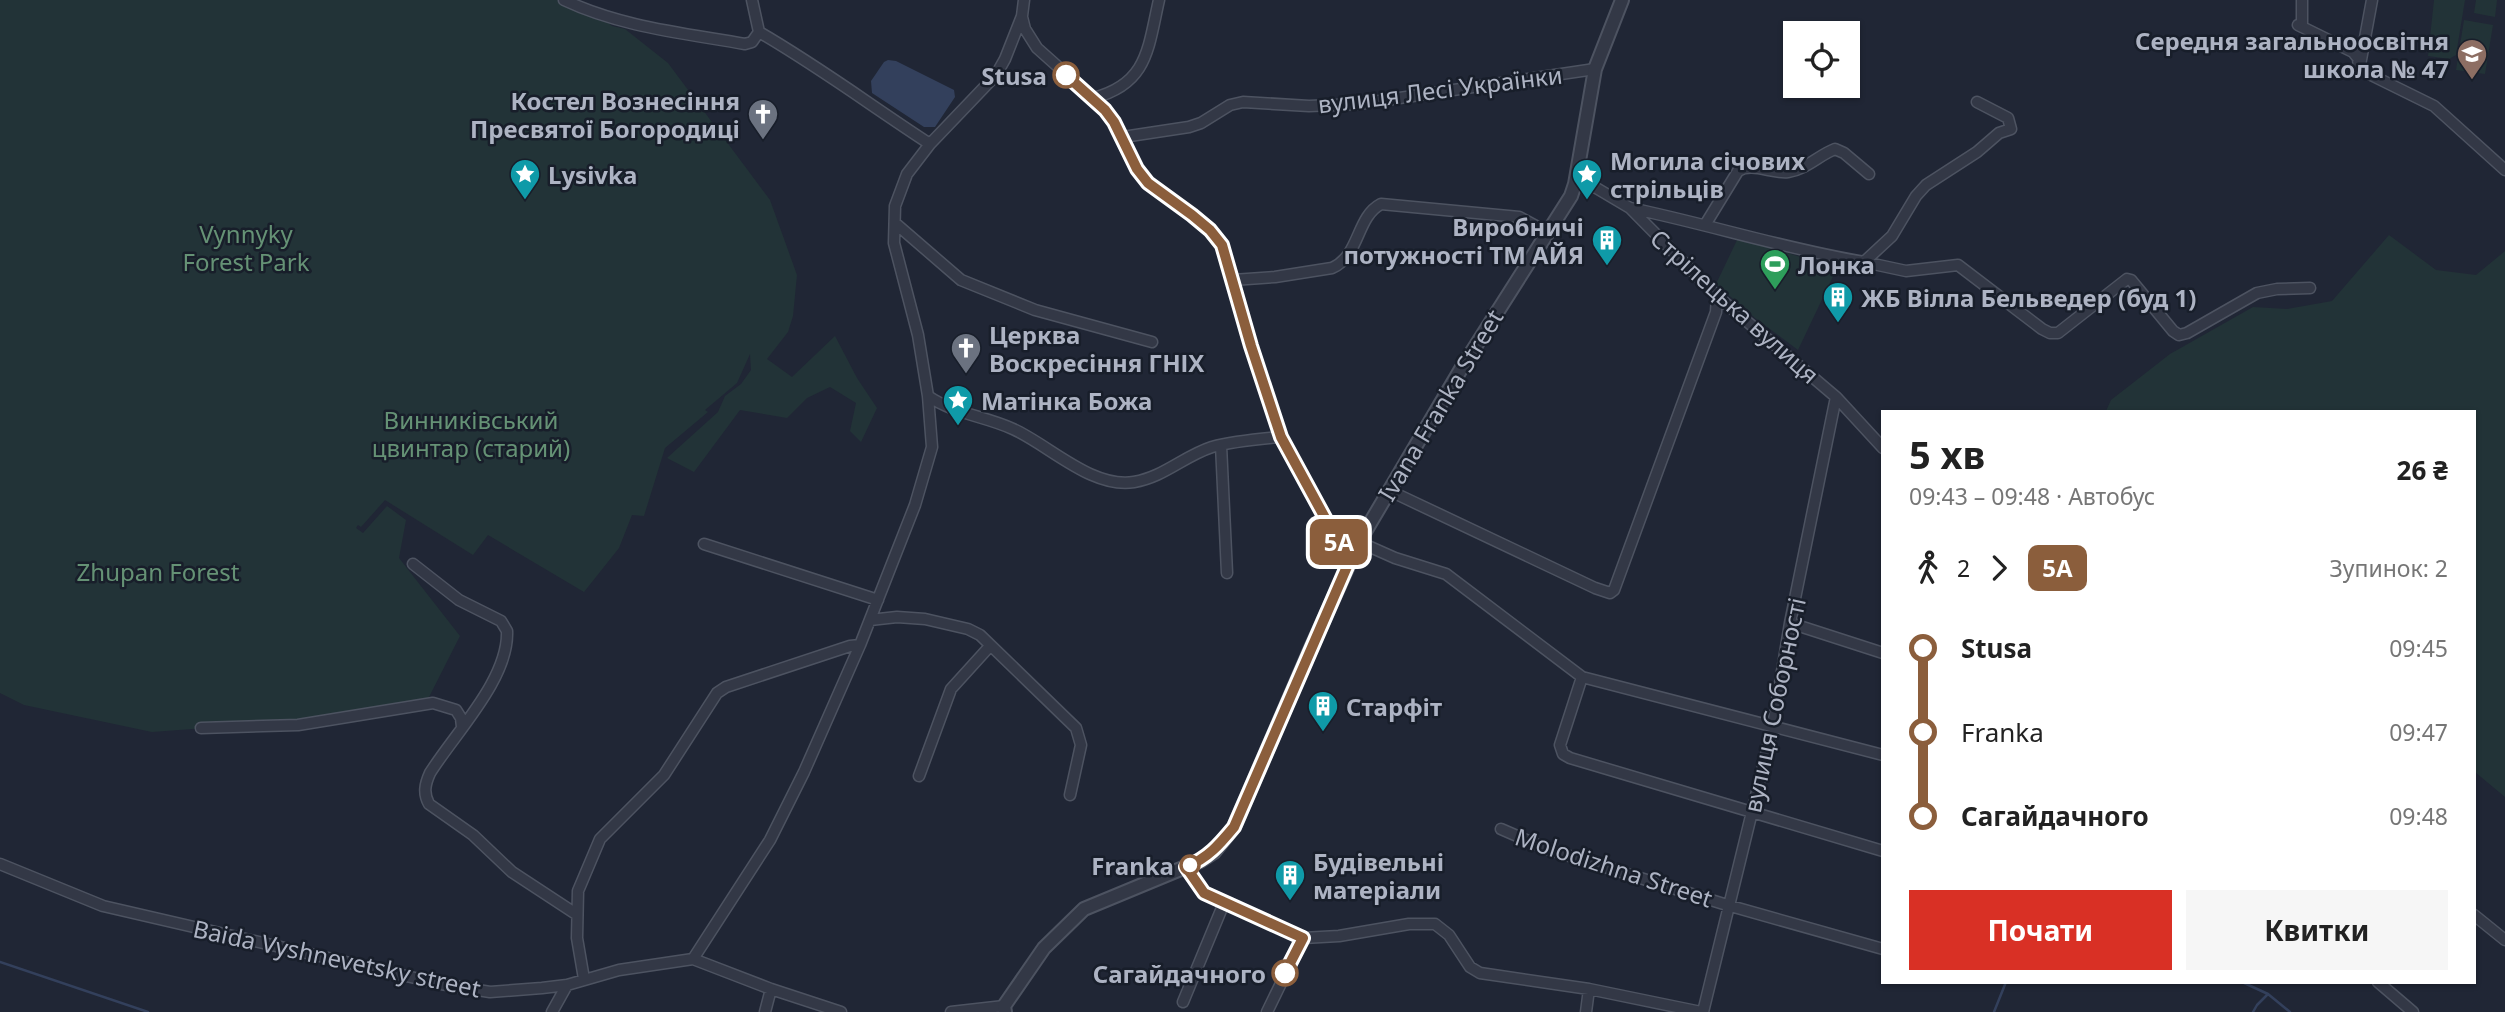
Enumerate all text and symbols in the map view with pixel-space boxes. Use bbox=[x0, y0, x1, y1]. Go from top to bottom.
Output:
map controls bbox=[1783, 21, 1860, 98]
button: locate bbox=[1783, 21, 1860, 98]
place label: Середня загальноосвітня школа № 47 bbox=[2135, 24, 2449, 85]
school or university icon: Середня загальноосвітня школа № 47 bbox=[2455, 37, 2489, 81]
street label: вулиця Лесі Українки bbox=[1316, 58, 1564, 120]
place label: Stusa bbox=[981, 59, 1047, 92]
marker: Stusa bbox=[1053, 62, 1079, 88]
place label: Костел Вознесіння Пресвятої Богородиці bbox=[470, 84, 740, 145]
church icon: Костел Вознесіння Пресвятої Богородиці bbox=[746, 97, 780, 141]
place label: Могила січових стрільців bbox=[1610, 144, 1805, 205]
place icon: Lysivka bbox=[508, 157, 542, 201]
place icon: Могила січових стрільців bbox=[1570, 157, 1604, 201]
place label: Lysivka bbox=[548, 158, 637, 191]
place label: Виробничі потужності ТМ АЙЯ bbox=[1343, 210, 1584, 271]
park label: Vynnyky Forest Park bbox=[182, 217, 310, 278]
street label: Стрілецька вулиця bbox=[1644, 221, 1826, 391]
building icon: Виробничі потужності ТМ АЙЯ bbox=[1590, 223, 1624, 267]
sports icon: Лонка bbox=[1758, 247, 1792, 291]
place label: Лонка bbox=[1798, 248, 1875, 281]
building icon: ЖБ Вілла Бельведер (буд 1) bbox=[1821, 280, 1855, 324]
place label: ЖБ Вілла Бельведер (буд 1) bbox=[1861, 281, 2196, 314]
street label: Ivana Franka Street bbox=[1370, 303, 1510, 507]
place label: Церква Воскресіння ГНІХ bbox=[989, 318, 1205, 379]
church icon: Церква Воскресіння ГНІХ bbox=[949, 331, 983, 375]
place icon: Матінка Божа bbox=[941, 383, 975, 427]
place label: Матінка Божа bbox=[981, 384, 1152, 417]
park label: Винниківський цвинтар (старий) bbox=[372, 403, 570, 464]
text: 5 хв bbox=[1909, 428, 1985, 480]
text: 26 ₴ bbox=[2397, 452, 2448, 488]
text: 09:43 – 09:48 · Автобус bbox=[1909, 480, 2155, 512]
line badge: 5А bbox=[1308, 519, 1370, 565]
text: 5А bbox=[1324, 525, 1354, 558]
icon: walk bbox=[1909, 549, 1947, 587]
icon: forward bbox=[1980, 549, 2018, 587]
text: 5А bbox=[2042, 551, 2073, 584]
text: 2 bbox=[1957, 552, 1970, 584]
text: Зупинок: 2 bbox=[2330, 552, 2448, 584]
park label: Zhupan Forest bbox=[77, 555, 240, 588]
street label: вулиця Соборності bbox=[1735, 594, 1813, 816]
text: Stusa bbox=[1961, 630, 2032, 666]
text: 09:45 bbox=[2389, 632, 2448, 664]
building icon: Старфіт bbox=[1306, 689, 1340, 733]
place label: Старфіт bbox=[1346, 690, 1442, 723]
text: Franka bbox=[1961, 714, 2044, 750]
text: 09:47 bbox=[2389, 716, 2448, 748]
text: Сагайдачного bbox=[1961, 798, 2149, 834]
text: 09:48 bbox=[2389, 800, 2448, 832]
street label: Molodizhna Street bbox=[1511, 820, 1717, 915]
place label: Будівельні матеріали bbox=[1313, 845, 1444, 906]
place label: Franka bbox=[1091, 849, 1174, 882]
marker: Franka bbox=[1180, 855, 1200, 875]
building icon: Будівельні матеріали bbox=[1273, 858, 1307, 902]
button: Почати bbox=[1909, 890, 2172, 970]
button: Квитки bbox=[2186, 890, 2448, 970]
street label: Baida Vyshnevetsky street bbox=[190, 911, 484, 1005]
place label: Сагайдачного bbox=[1093, 957, 1266, 990]
marker: Сагайдачного bbox=[1272, 960, 1298, 986]

